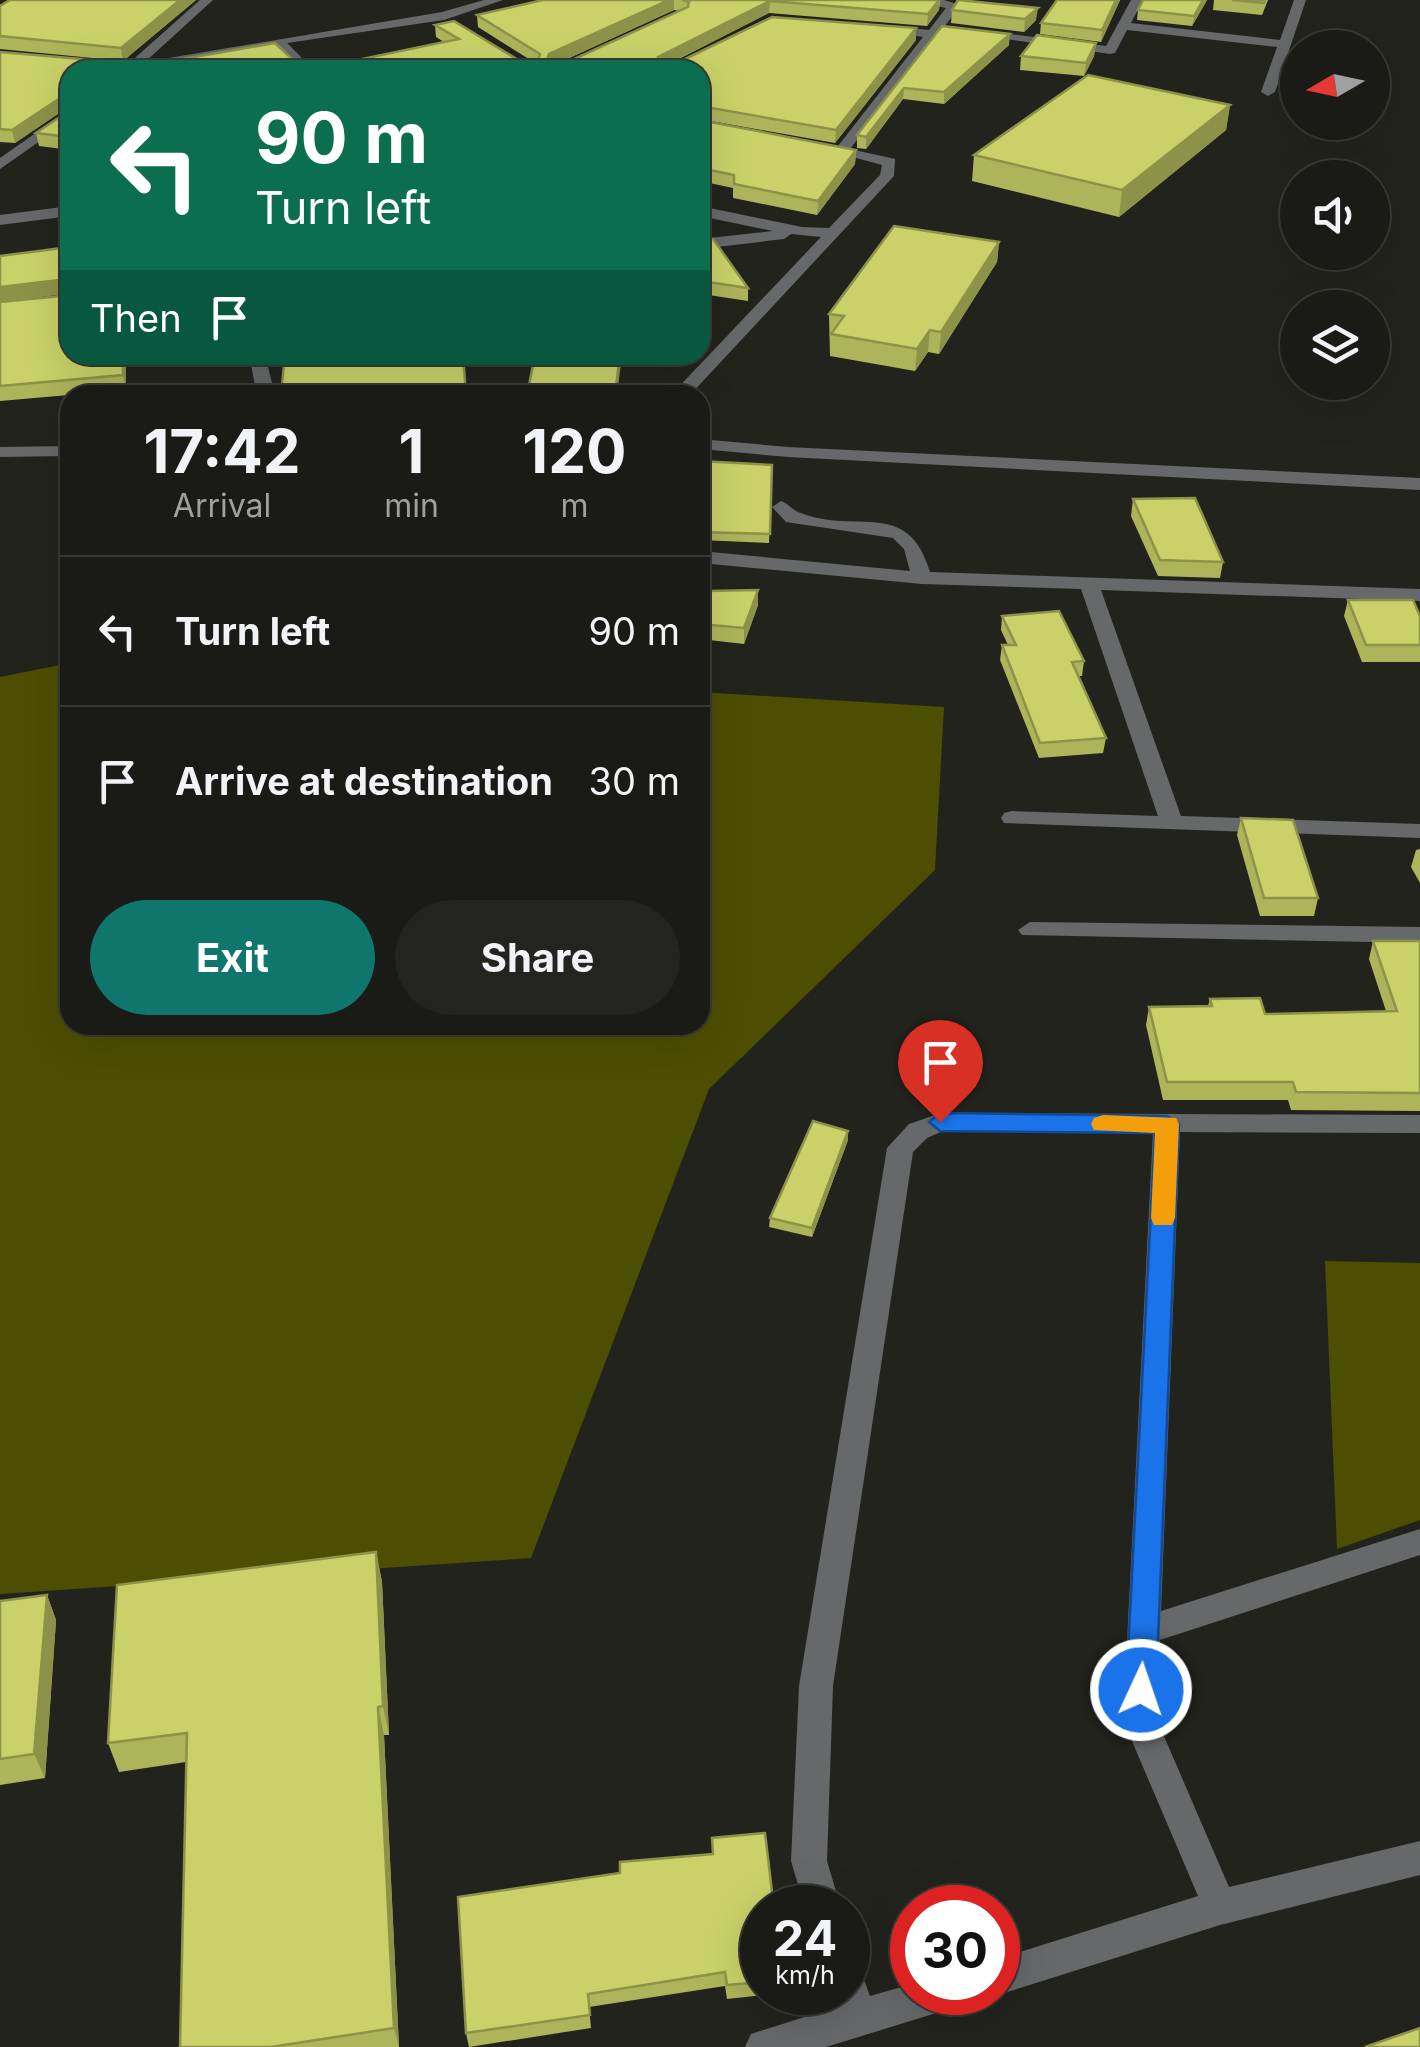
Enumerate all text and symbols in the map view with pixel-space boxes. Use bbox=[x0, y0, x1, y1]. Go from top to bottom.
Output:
north arrow bbox=[1280, 30, 1390, 140]
map controls bbox=[1280, 30, 1390, 400]
text: 90 m bbox=[255, 95, 428, 180]
icon: left bbox=[90, 100, 220, 230]
button: sound bbox=[1280, 160, 1390, 270]
text: Turn left bbox=[255, 180, 431, 235]
icon: arrive bbox=[202, 290, 257, 345]
button: layers bbox=[1280, 290, 1390, 400]
text: Then bbox=[90, 295, 182, 341]
text: 17:42 bbox=[144, 415, 301, 487]
text: 1 bbox=[399, 415, 424, 487]
text: 120 bbox=[522, 415, 626, 487]
text: Arrival bbox=[173, 486, 271, 525]
text: min bbox=[384, 486, 439, 525]
text: m bbox=[560, 486, 588, 525]
icon: left bbox=[90, 604, 145, 659]
text: Turn left bbox=[175, 608, 330, 654]
text: 90 m bbox=[588, 608, 680, 654]
icon: arrive bbox=[90, 754, 145, 809]
text: Arrive at destination bbox=[175, 758, 553, 804]
text: 30 m bbox=[589, 758, 680, 804]
button: Exit bbox=[90, 900, 375, 1015]
button: Share bbox=[395, 900, 680, 1015]
pin bbox=[898, 1020, 983, 1123]
icon: arrive bbox=[913, 1035, 968, 1090]
position arrow bbox=[1089, 1638, 1193, 1742]
speed limit sign: 30 bbox=[890, 1885, 1020, 2015]
text: 24 bbox=[773, 1908, 837, 1968]
text: km/h bbox=[775, 1960, 835, 1990]

